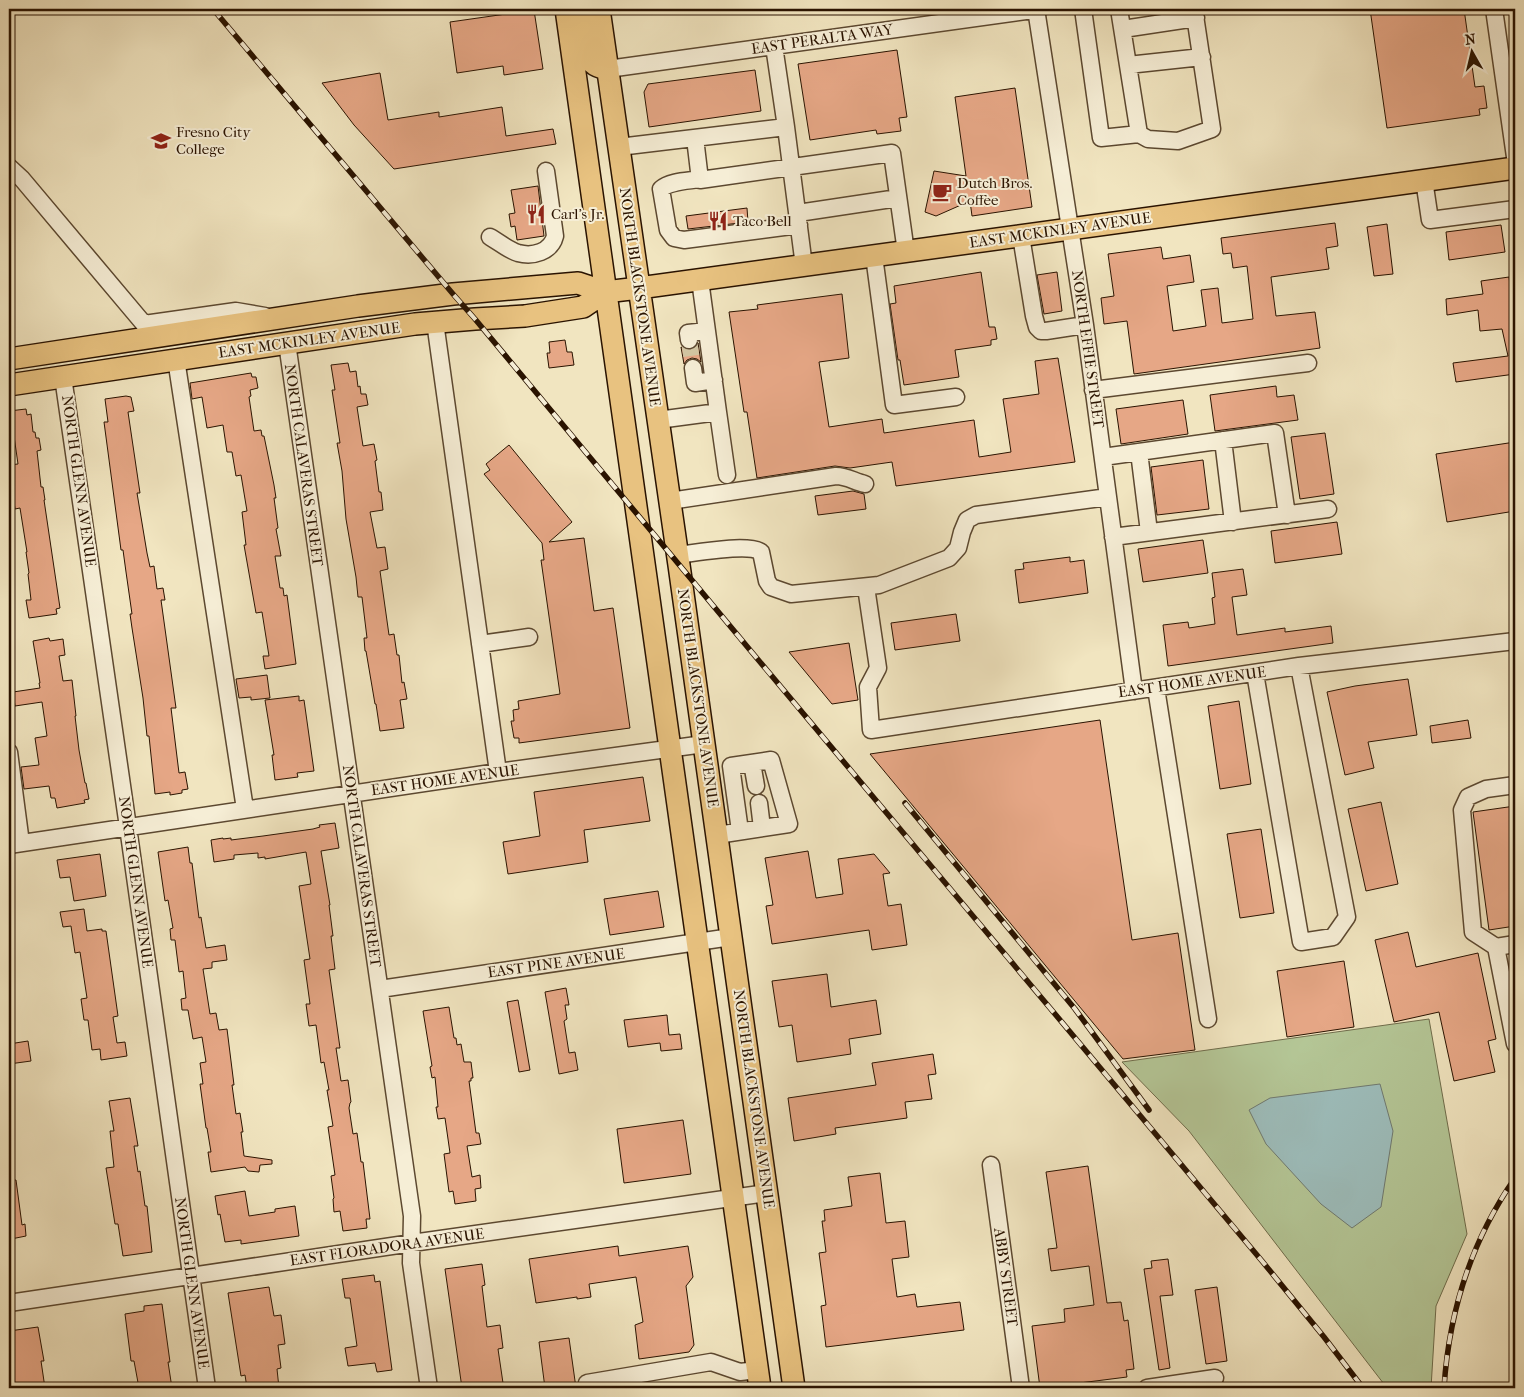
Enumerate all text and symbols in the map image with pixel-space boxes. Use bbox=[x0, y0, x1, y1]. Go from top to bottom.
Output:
street label: EAST PERALTA WAY bbox=[750, 20, 895, 58]
north arrow bbox=[1446, 28, 1496, 78]
text: N bbox=[1464, 30, 1477, 49]
place label: Fresno City College bbox=[176, 123, 251, 158]
school or university icon: Fresno City College bbox=[150, 130, 172, 152]
place label: Dutch Bros. Coffee bbox=[957, 174, 1033, 209]
cafe icon: Dutch Bros. Coffee bbox=[931, 181, 953, 203]
street label: NORTH BLACKSTONE AVENUE bbox=[616, 186, 664, 408]
restaurant icon: Carl's Jr. bbox=[525, 203, 547, 225]
place label: Carl's Jr. bbox=[551, 205, 605, 223]
street label: EAST MCKINLEY AVENUE bbox=[968, 208, 1152, 252]
restaurant icon: Taco Bell bbox=[707, 210, 729, 232]
place label: Taco Bell bbox=[733, 212, 792, 230]
street label: NORTH EFFIE STREET bbox=[1068, 269, 1108, 430]
street label: EAST MCKINLEY AVENUE bbox=[217, 318, 401, 362]
street label: NORTH CALAVERAS STREET bbox=[281, 363, 327, 568]
street label: NORTH GLENN AVENUE bbox=[58, 394, 100, 568]
street label: NORTH BLACKSTONE AVENUE bbox=[674, 587, 722, 809]
street label: EAST HOME AVENUE bbox=[1117, 663, 1267, 701]
street label: EAST HOME AVENUE bbox=[370, 761, 520, 799]
street label: NORTH CALAVERAS STREET bbox=[339, 764, 385, 969]
street label: NORTH GLENN AVENUE bbox=[115, 795, 157, 969]
street label: EAST PINE AVENUE bbox=[486, 944, 626, 982]
street label: NORTH BLACKSTONE AVENUE bbox=[730, 988, 778, 1210]
street label: NORTH GLENN AVENUE bbox=[171, 1196, 213, 1370]
street label: EAST FLORADORA AVENUE bbox=[289, 1224, 485, 1270]
street label: ABBY STREET bbox=[990, 1225, 1022, 1328]

